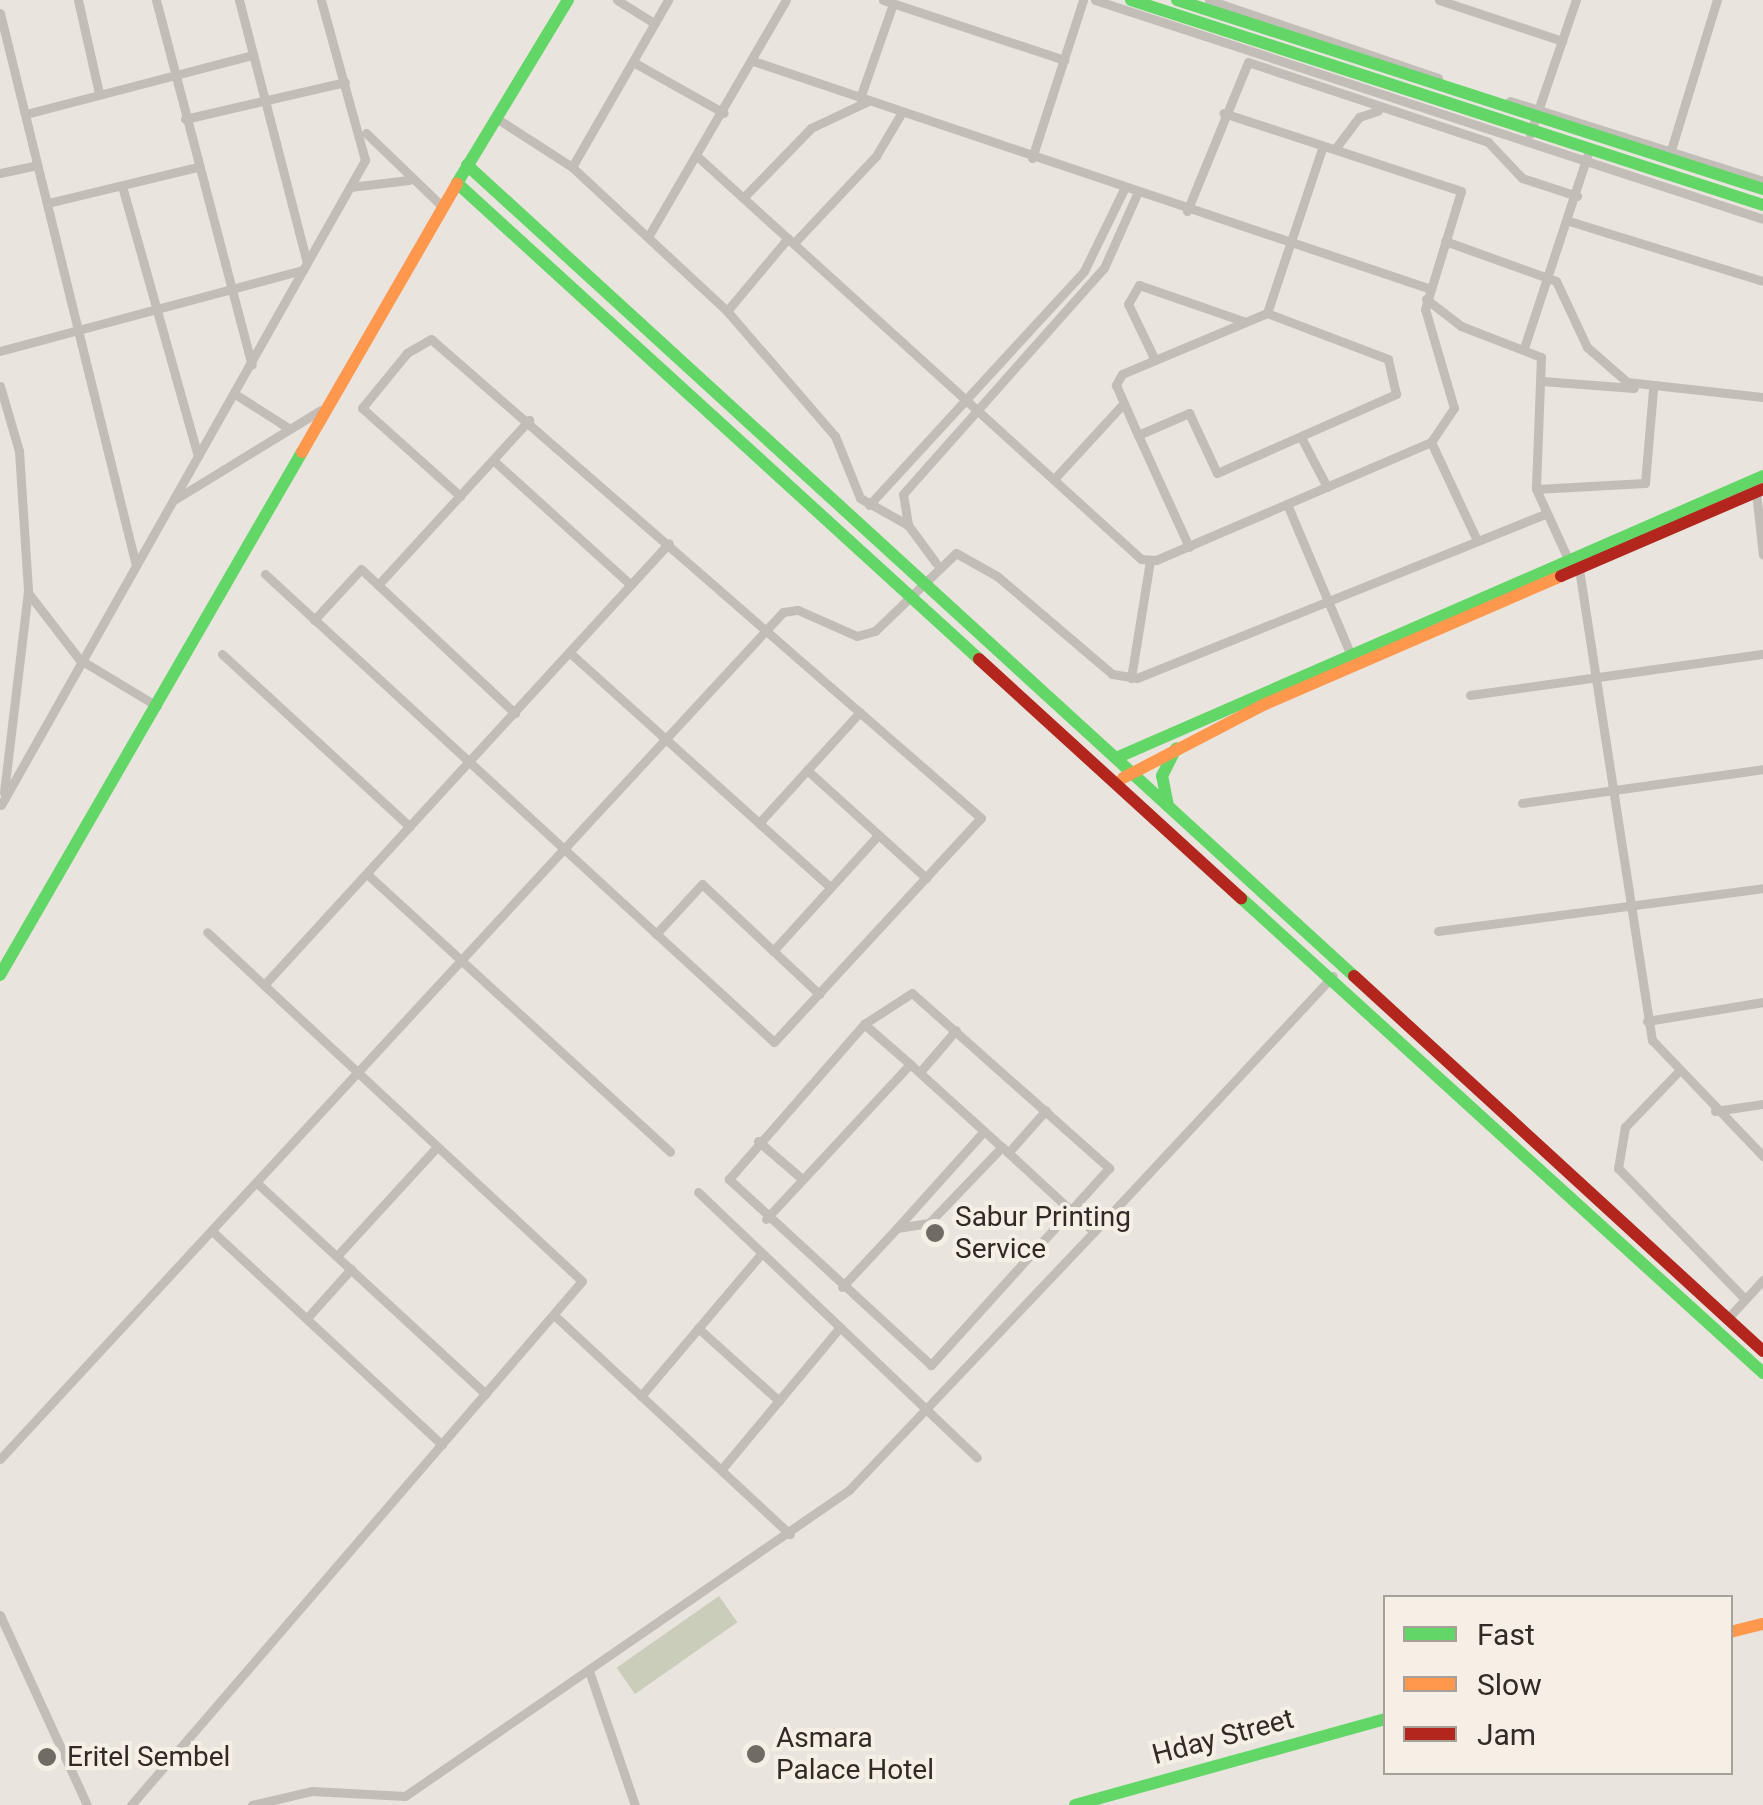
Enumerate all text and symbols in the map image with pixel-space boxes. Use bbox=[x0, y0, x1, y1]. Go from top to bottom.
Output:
place label: Sabur Printing Service bbox=[955, 1200, 1131, 1266]
marker: Sabur Printing Service bbox=[924, 1222, 946, 1244]
legend bbox=[1383, 1595, 1733, 1775]
text: Fast bbox=[1477, 1617, 1535, 1652]
text: Slow bbox=[1477, 1667, 1542, 1702]
street label: Hday Street bbox=[1149, 1702, 1297, 1772]
text: Jam bbox=[1477, 1717, 1536, 1752]
place label: Asmara Palace Hotel bbox=[776, 1721, 934, 1787]
place label: Eritel Sembel bbox=[67, 1740, 230, 1774]
marker: Asmara Palace Hotel bbox=[745, 1743, 767, 1765]
marker: Eritel Sembel bbox=[36, 1746, 58, 1768]

